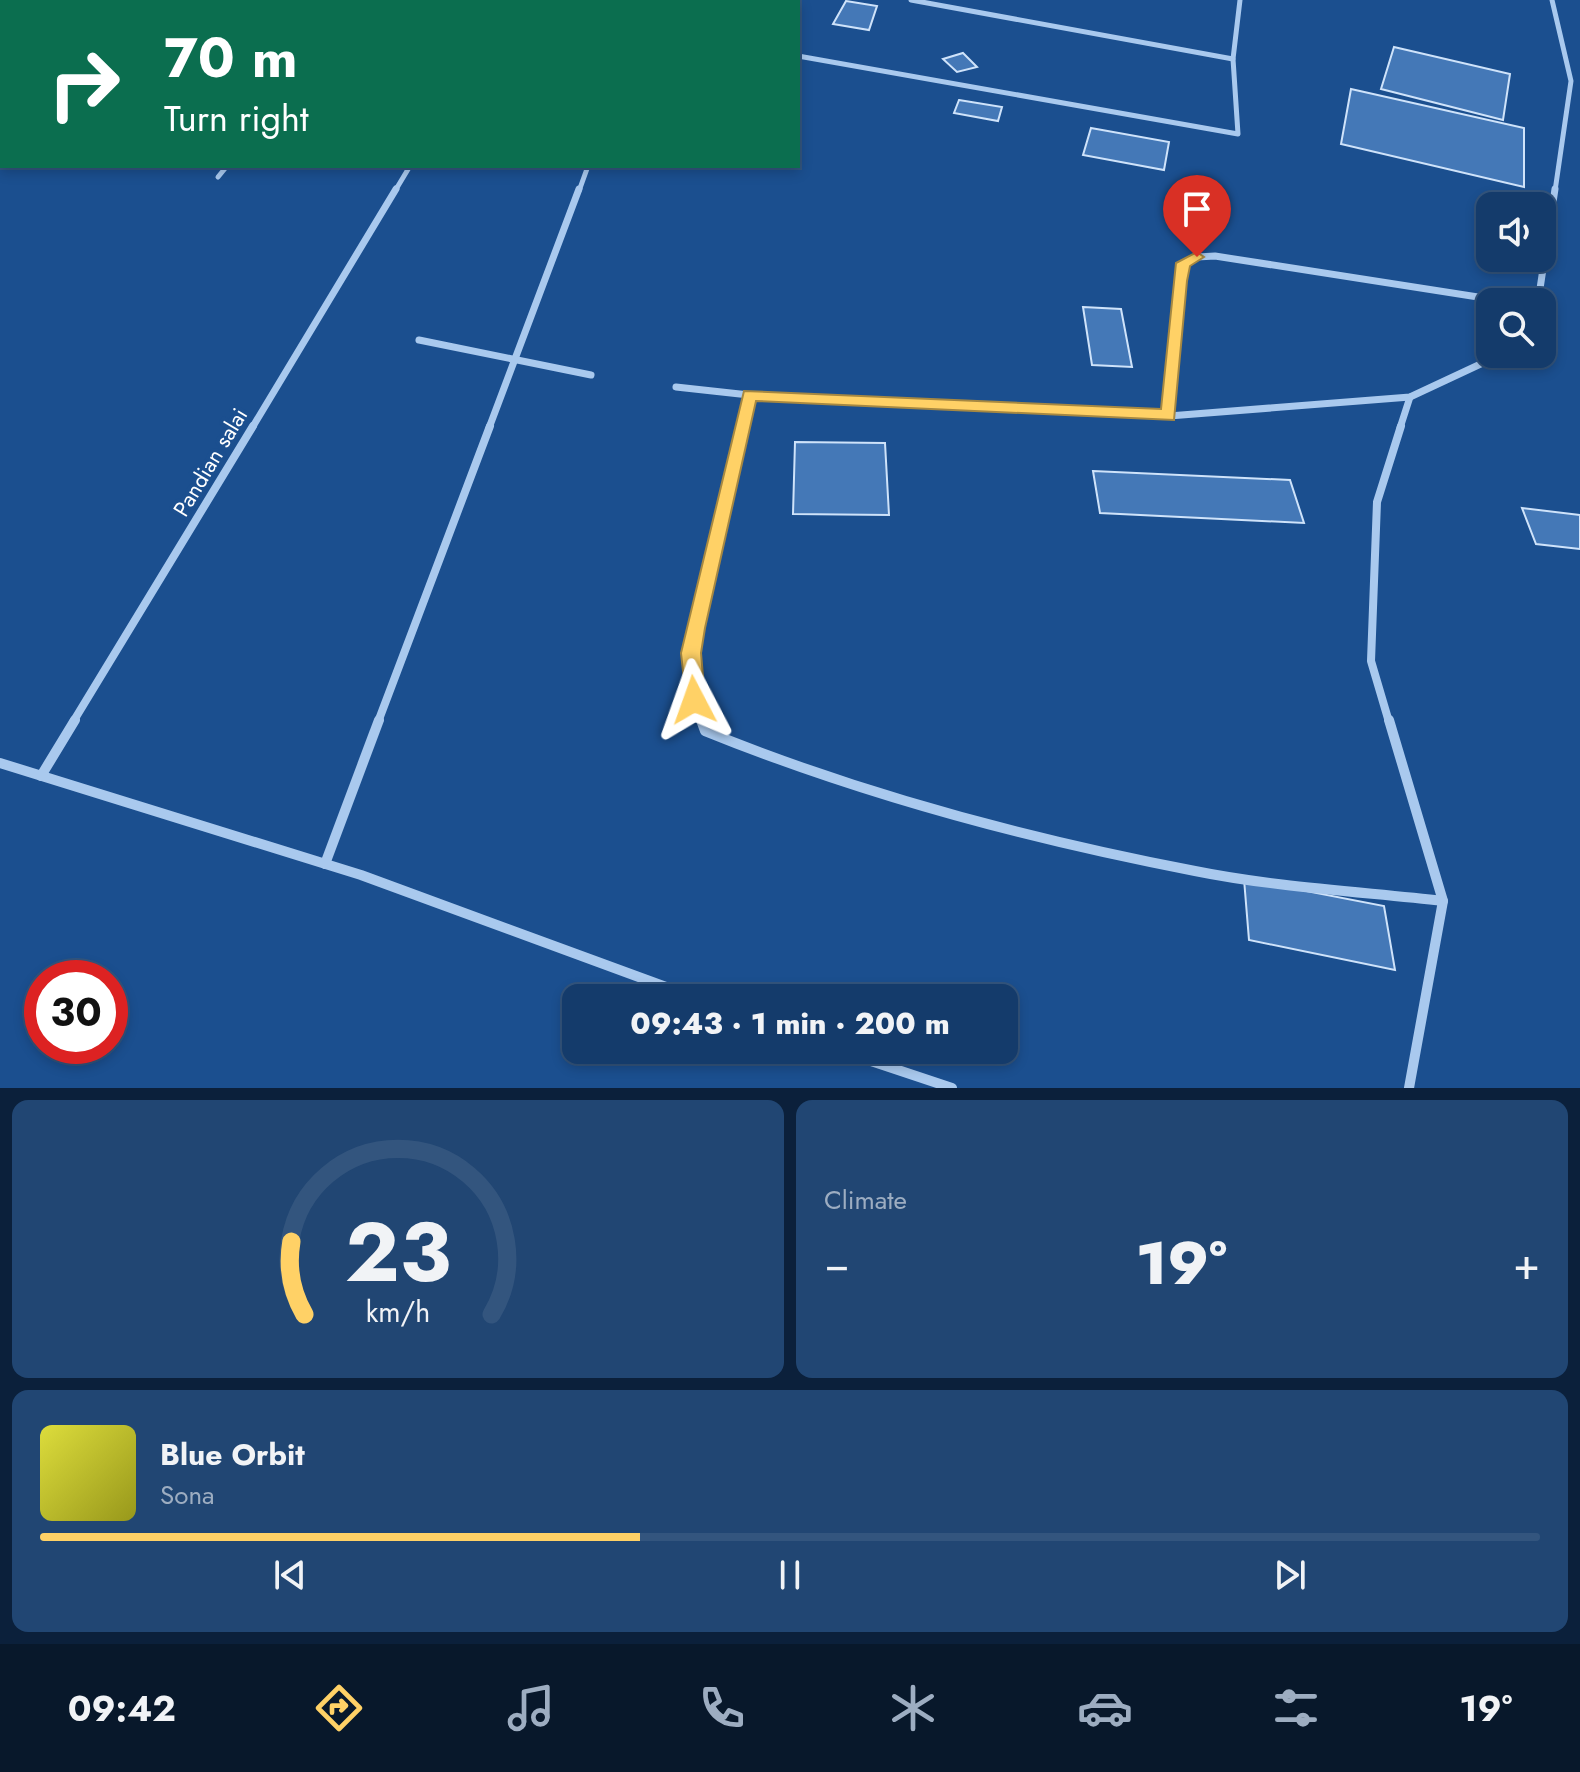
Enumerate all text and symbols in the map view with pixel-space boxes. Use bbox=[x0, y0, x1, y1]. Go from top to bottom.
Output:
text: 70 m bbox=[164, 17, 298, 98]
icon: right bbox=[32, 32, 136, 136]
text: Turn right bbox=[164, 92, 309, 144]
pin bbox=[1163, 175, 1231, 257]
icon: arrive bbox=[1175, 187, 1219, 231]
map controls bbox=[1476, 192, 1556, 368]
button: sound bbox=[1476, 192, 1556, 272]
button: search bbox=[1476, 288, 1556, 368]
street label: Pandian salai bbox=[165, 402, 255, 522]
position arrow bbox=[652, 658, 736, 742]
speed limit sign: 30 bbox=[24, 960, 128, 1064]
text: 09:43 · 1 min · 200 m bbox=[630, 1002, 950, 1045]
text: Climate bbox=[824, 1181, 907, 1219]
text: 23 bbox=[345, 1192, 451, 1312]
text: 19° bbox=[1136, 1220, 1227, 1307]
text: − bbox=[824, 1232, 850, 1296]
text: + bbox=[1513, 1232, 1540, 1296]
text: km/h bbox=[366, 1291, 430, 1333]
text: Blue Orbit bbox=[160, 1433, 305, 1476]
text: Sona bbox=[160, 1476, 215, 1514]
icon: previous bbox=[268, 1553, 312, 1597]
icon: pause bbox=[768, 1553, 812, 1597]
icon: next bbox=[1268, 1553, 1312, 1597]
icon: directions bbox=[311, 1680, 367, 1736]
icon: music bbox=[503, 1680, 559, 1736]
icon: phone bbox=[694, 1680, 750, 1736]
icon: climate bbox=[885, 1680, 941, 1736]
icon: car bbox=[1077, 1680, 1133, 1736]
icon: filters bbox=[1268, 1680, 1324, 1736]
text: 09:42 bbox=[68, 1682, 176, 1734]
text: 19° bbox=[1459, 1682, 1512, 1734]

